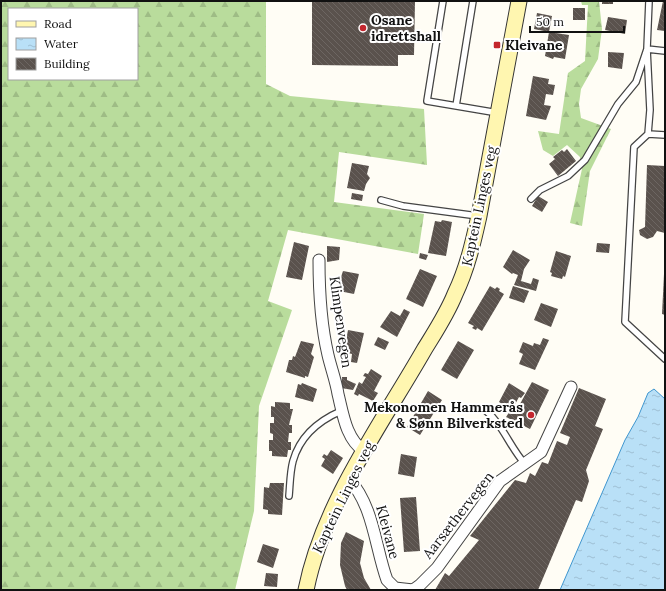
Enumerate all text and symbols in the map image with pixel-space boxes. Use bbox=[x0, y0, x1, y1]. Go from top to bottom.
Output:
legend bbox=[8, 8, 138, 80]
scale bar bbox=[530, 8, 624, 34]
place label: Osane idrettshall bbox=[371, 11, 442, 45]
text: 50 m bbox=[536, 14, 564, 29]
text: Road bbox=[44, 16, 72, 31]
marker: Osane idrettshall bbox=[358, 23, 368, 33]
text: Water bbox=[44, 36, 79, 51]
place label: Kleivane bbox=[505, 36, 563, 54]
marker: Kleivane bbox=[492, 40, 502, 50]
text: Building bbox=[44, 56, 90, 71]
street label: Kaptein Linges veg bbox=[457, 144, 501, 268]
street label: Klimpenvegen bbox=[326, 275, 356, 369]
place label: Mekonomen Hammerås & Sønn Bilverksted bbox=[364, 398, 523, 432]
marker: Mekonomen Hammerås & Sønn Bilverksted bbox=[526, 410, 536, 420]
street label: Kaptein Linges veg bbox=[308, 438, 378, 556]
street label: Aarsæthervegen bbox=[418, 467, 498, 563]
street label: Kleivane bbox=[372, 503, 404, 561]

